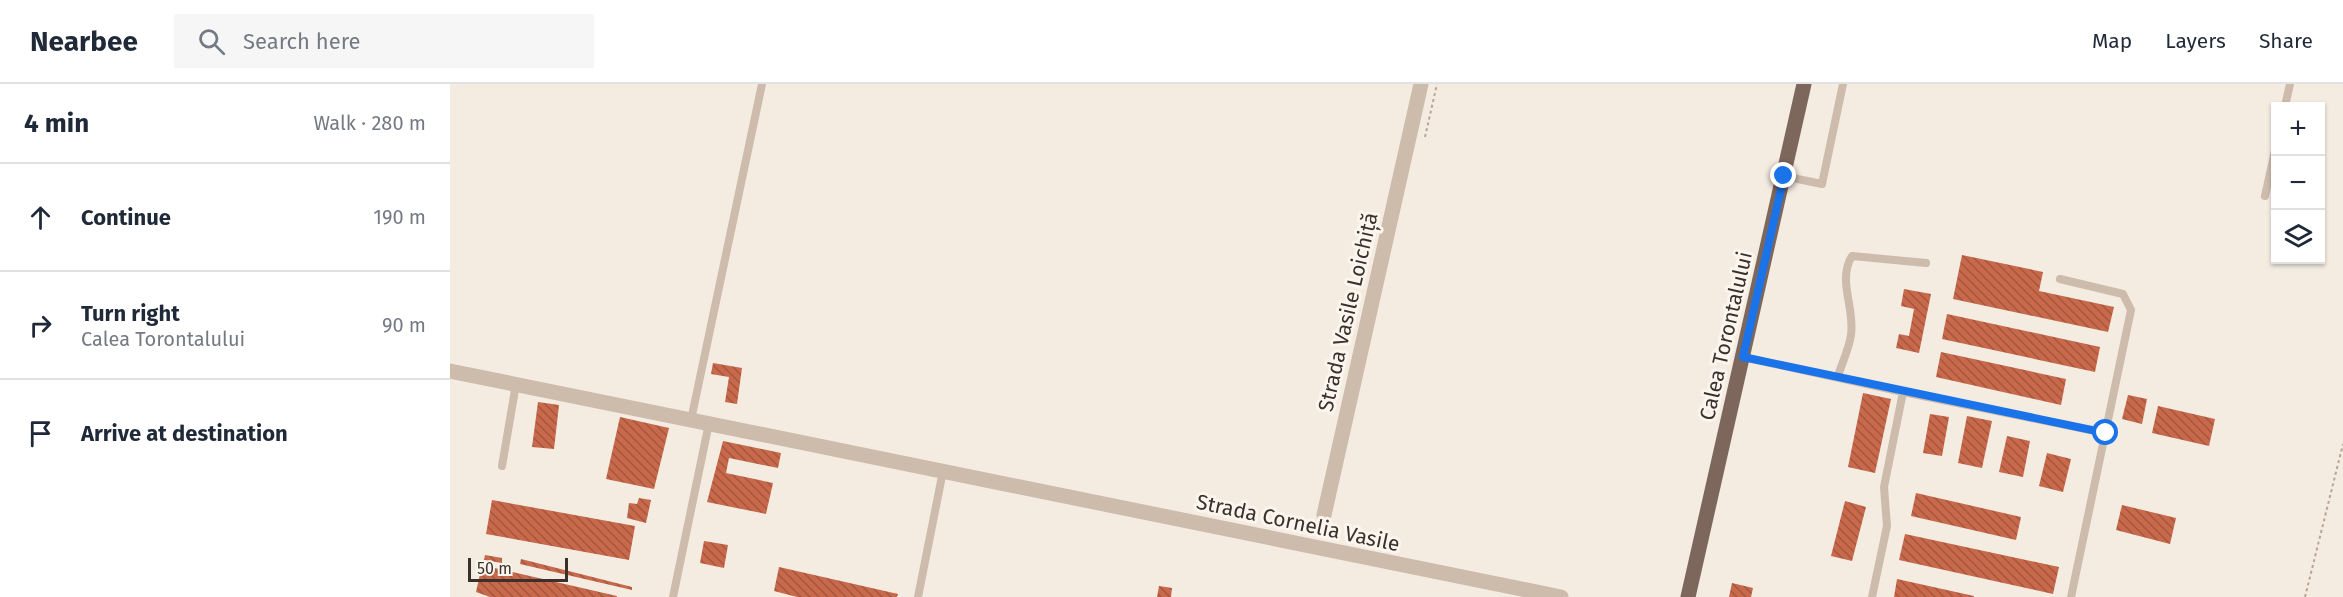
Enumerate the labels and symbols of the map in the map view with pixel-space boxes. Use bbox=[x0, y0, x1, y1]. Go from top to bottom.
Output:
route end bbox=[1770, 162, 1796, 188]
street label: Strada Vasile Loichiță bbox=[1312, 210, 1384, 414]
street label: Calea Torontalului bbox=[1694, 249, 1758, 423]
route start bbox=[2092, 419, 2118, 445]
street label: Strada Cornelia Vasile bbox=[1194, 489, 1402, 557]
scale bar bbox=[468, 555, 568, 582]

